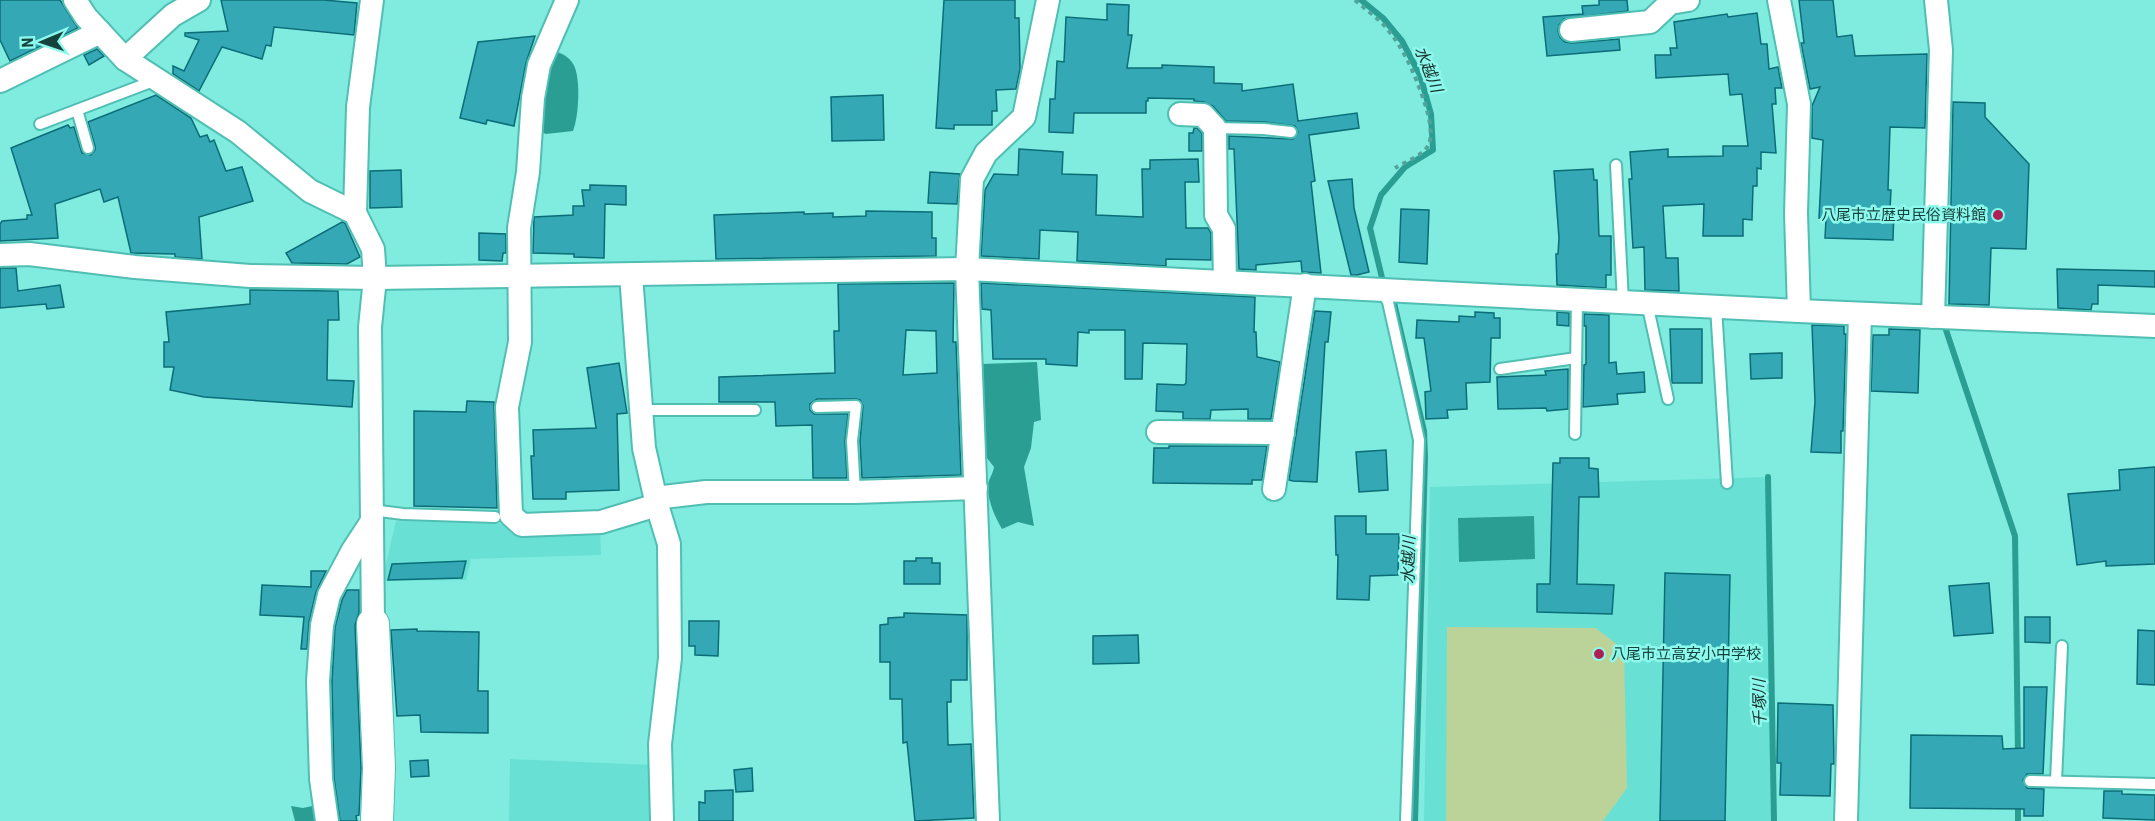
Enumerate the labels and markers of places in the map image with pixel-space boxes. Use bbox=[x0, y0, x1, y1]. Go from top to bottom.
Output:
place label: 八尾市立歴史民俗資料館 bbox=[1821, 206, 1986, 224]
marker: 八尾市立歴史民俗資料館 bbox=[1991, 208, 2005, 222]
place label: 八尾市立高安小中学校 bbox=[1611, 645, 1761, 663]
marker: 八尾市立高安小中学校 bbox=[1592, 647, 1606, 661]

